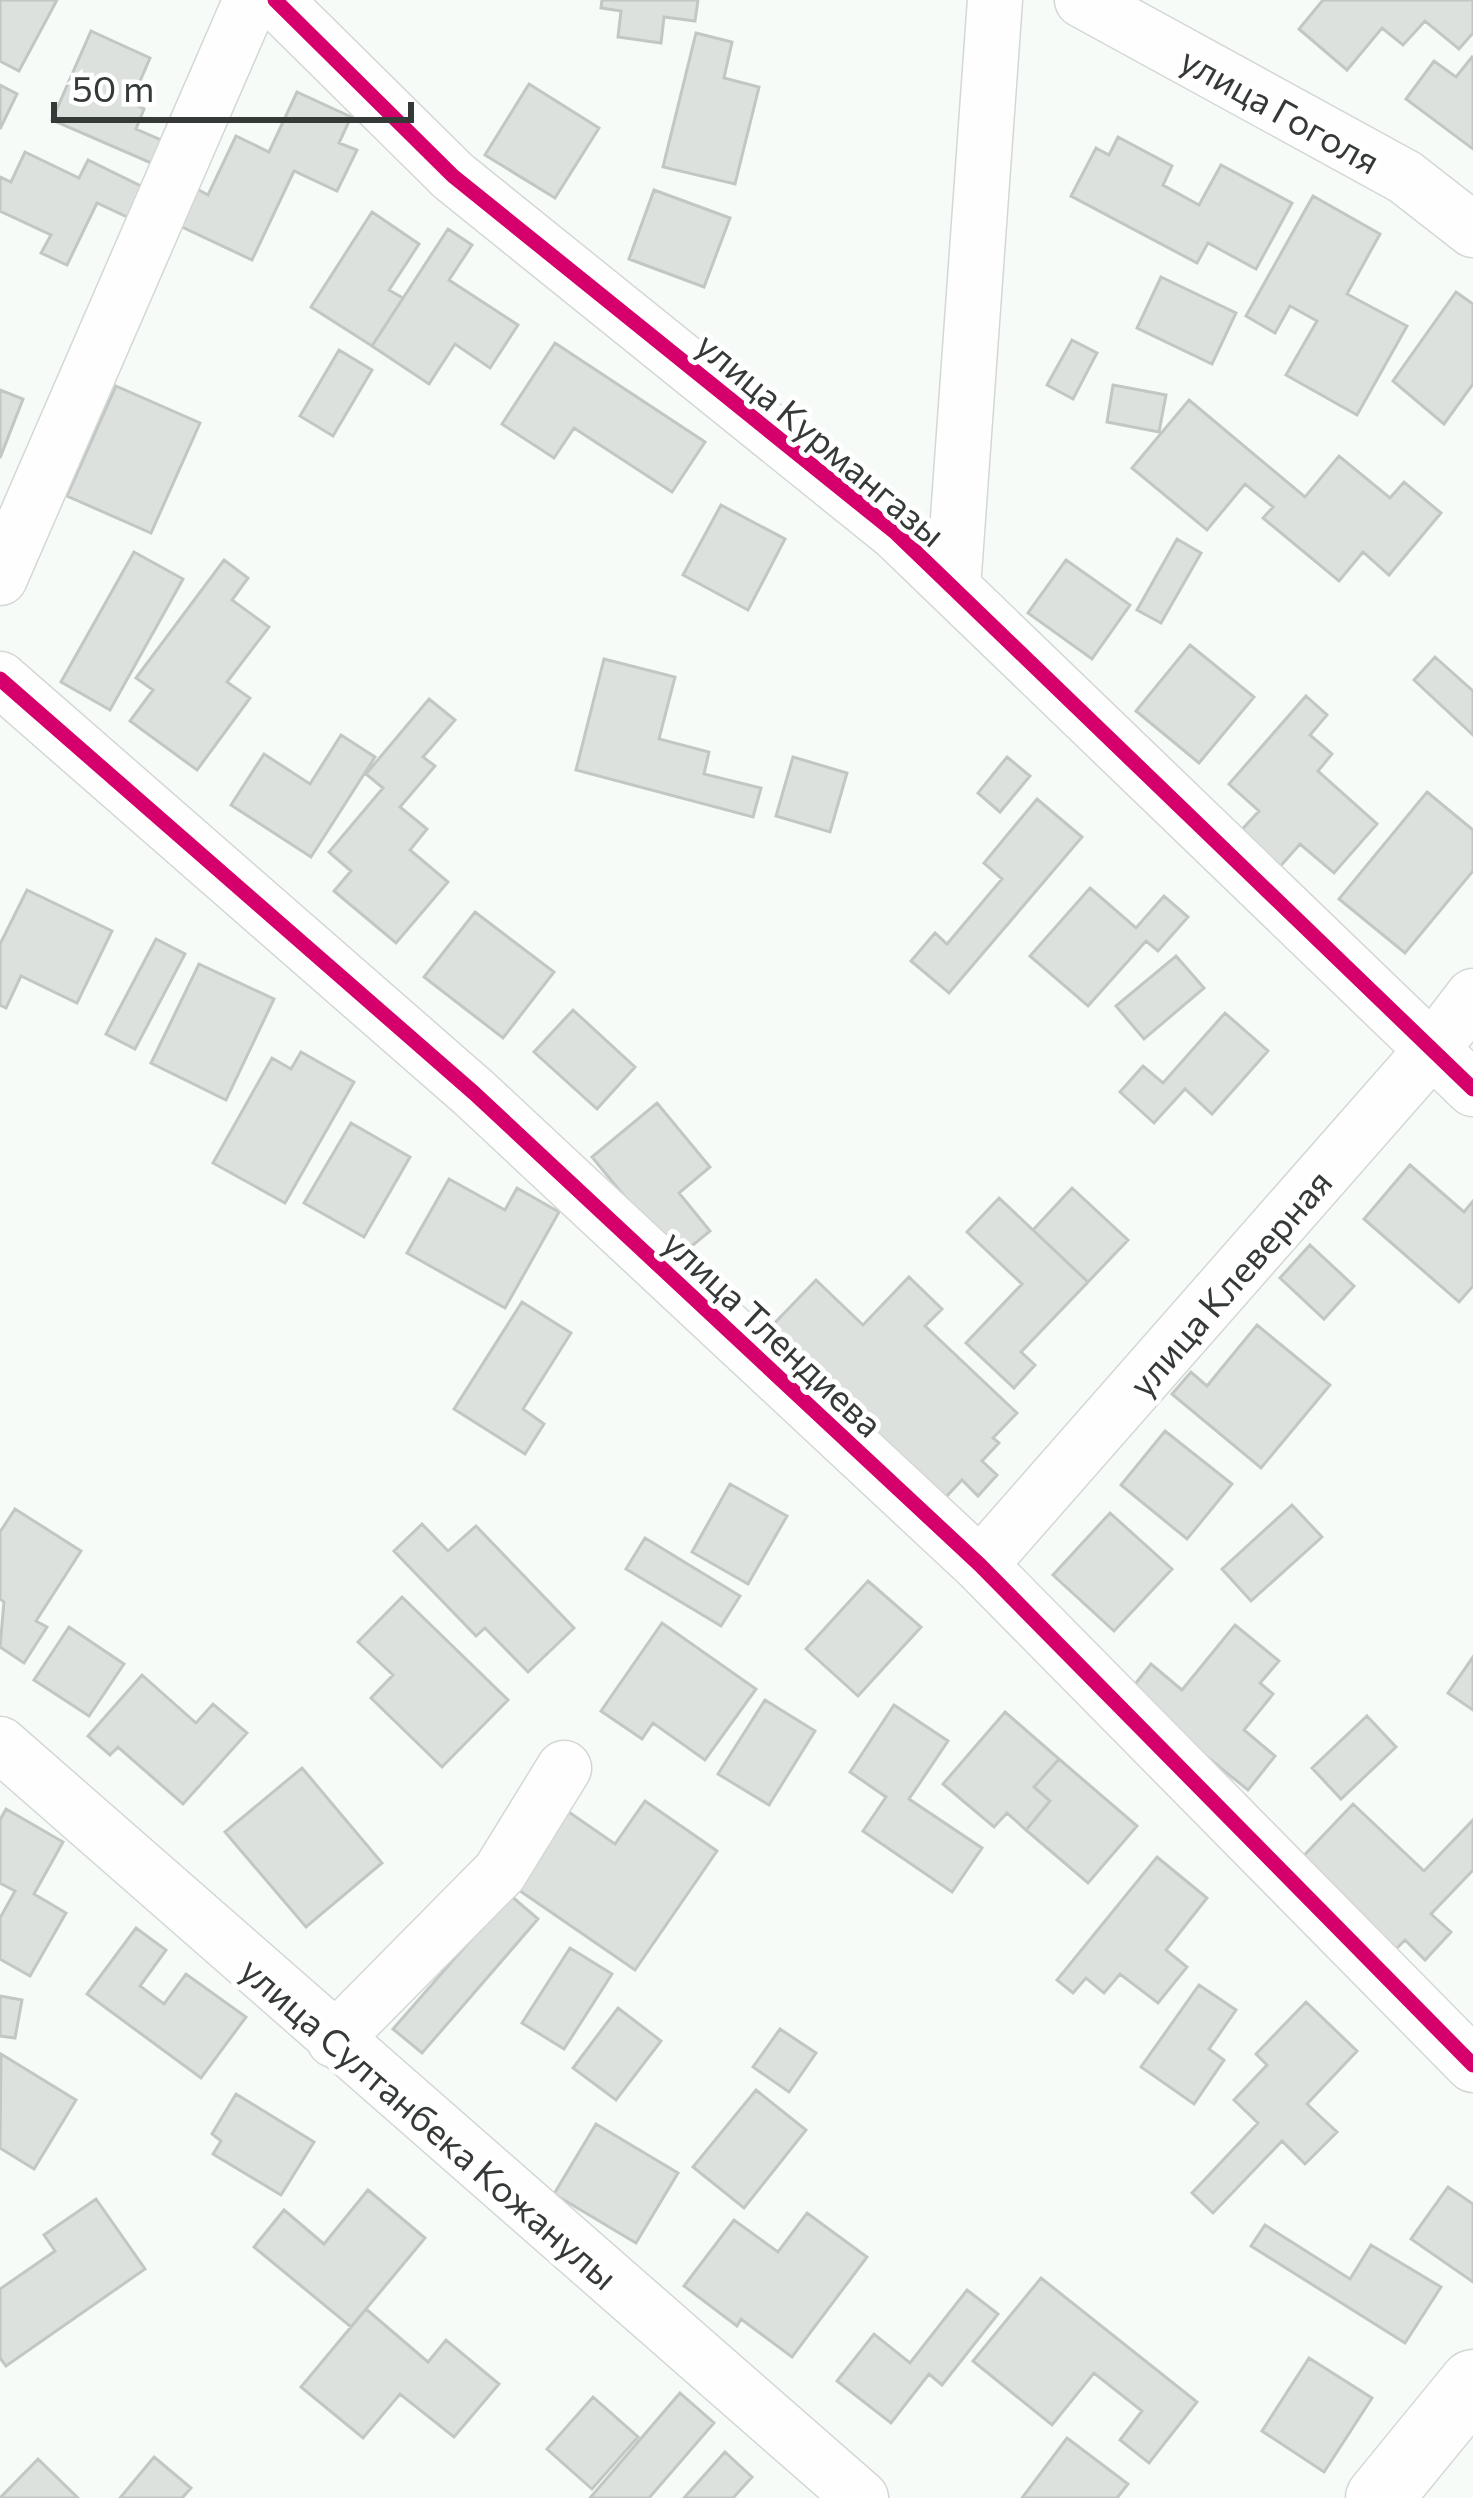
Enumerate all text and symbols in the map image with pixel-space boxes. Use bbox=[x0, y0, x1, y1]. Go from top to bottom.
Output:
street label: улица Гоголя bbox=[1174, 36, 1388, 182]
scale bar bbox=[54, 48, 411, 122]
text: 50 m bbox=[72, 65, 154, 109]
street label: улица Курмангазы bbox=[689, 321, 955, 555]
street label: улица Клеверная bbox=[1118, 1159, 1340, 1405]
street label: улица Тлендиева bbox=[655, 1219, 893, 1445]
street label: улица Султанбека Кожанулы bbox=[233, 1946, 627, 2298]

